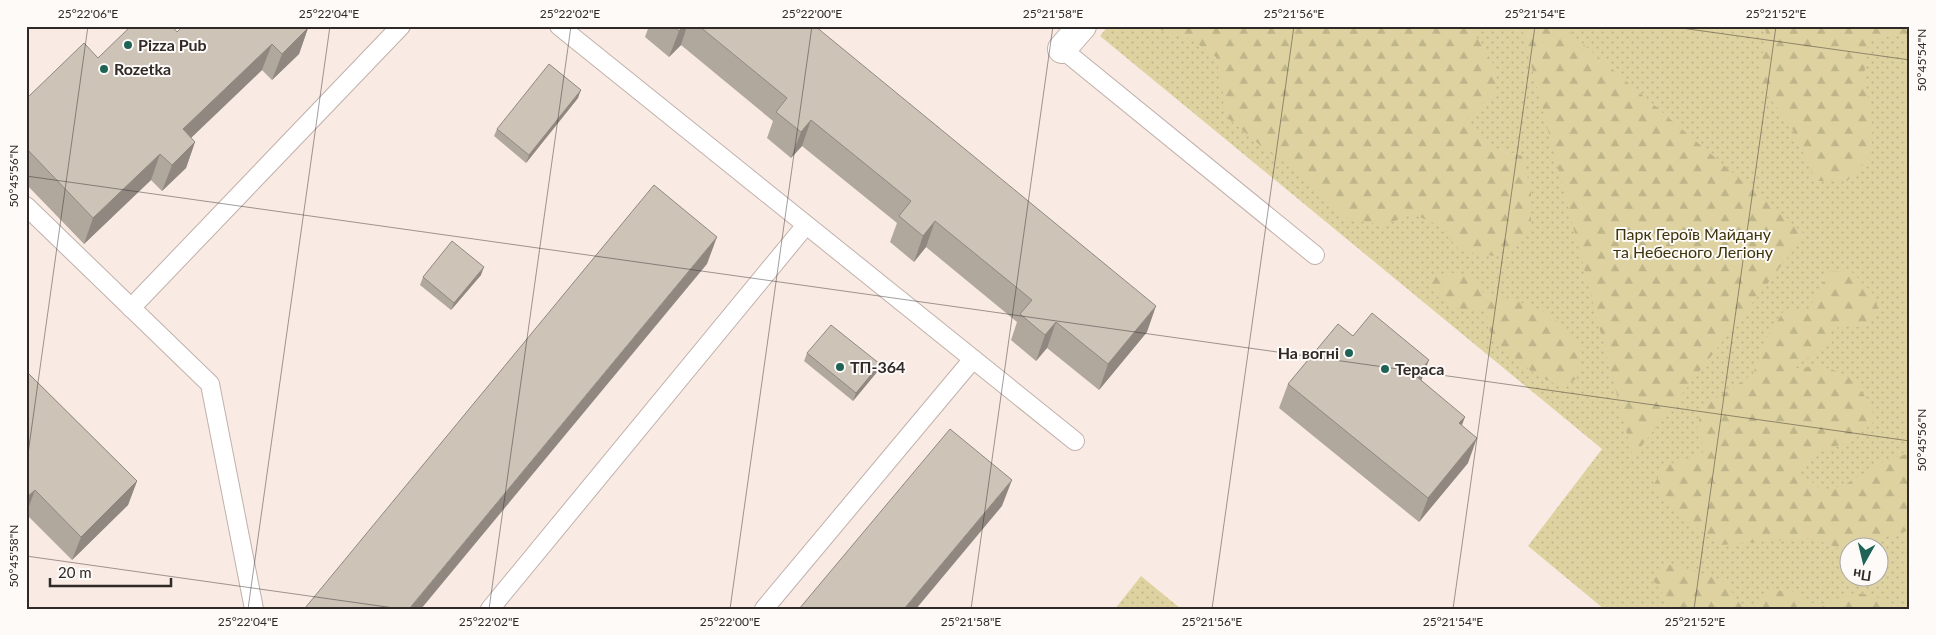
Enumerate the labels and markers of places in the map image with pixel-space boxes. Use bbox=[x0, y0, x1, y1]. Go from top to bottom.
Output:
place label: Pizza Pub bbox=[138, 35, 207, 54]
marker: Pizza Pub bbox=[122, 39, 134, 51]
place label: Rozetka bbox=[114, 59, 171, 78]
marker: Rozetka bbox=[98, 63, 110, 75]
place label: На вогні bbox=[1278, 343, 1339, 362]
marker: На вогні bbox=[1343, 347, 1355, 359]
place label: ТП-364 bbox=[850, 357, 905, 376]
place label: Тераса bbox=[1395, 359, 1444, 378]
marker: ТП-364 bbox=[834, 361, 846, 373]
marker: Тераса bbox=[1379, 363, 1391, 375]

